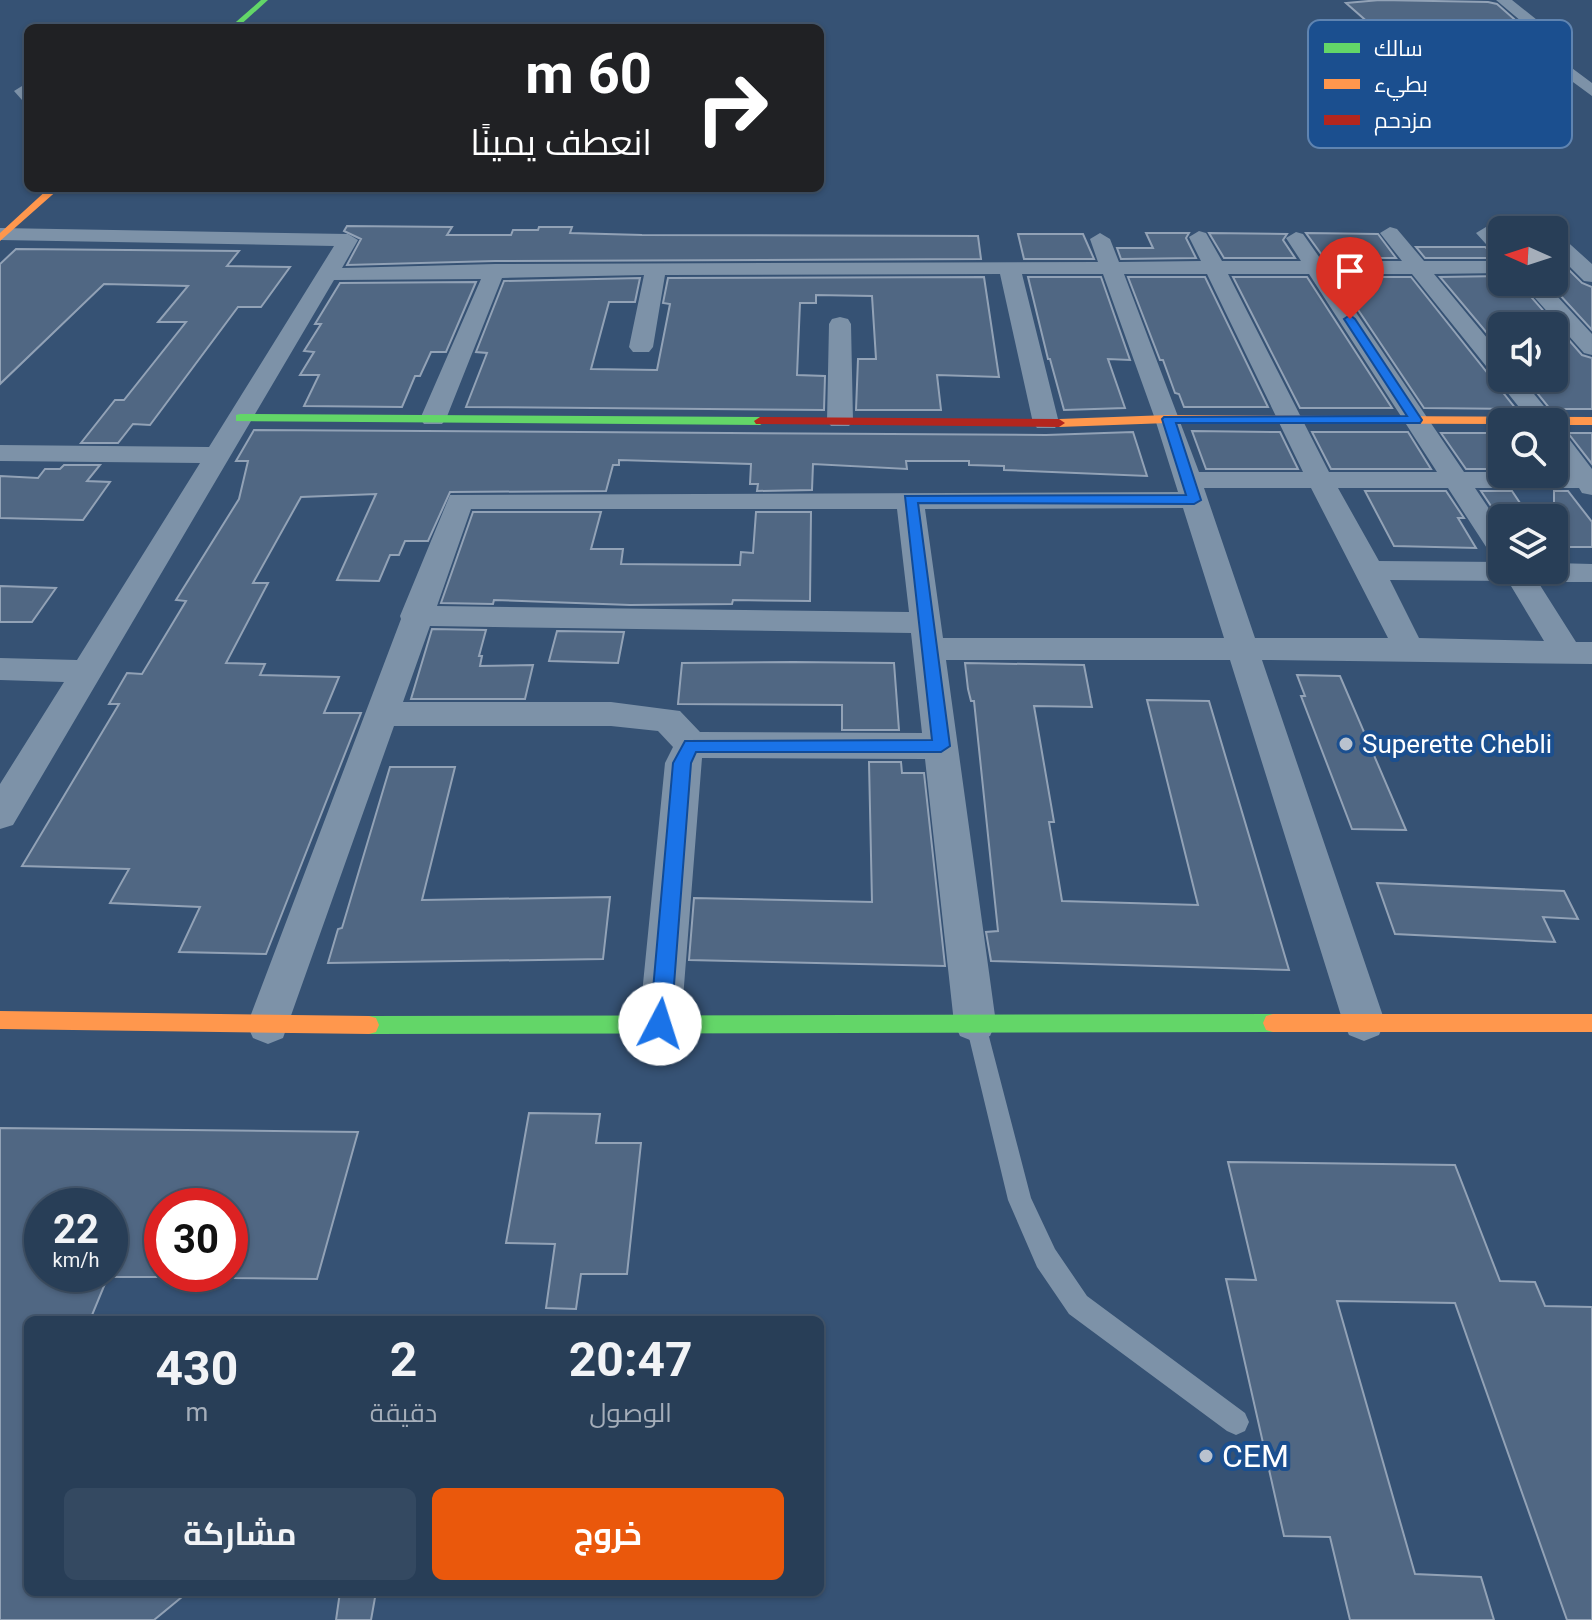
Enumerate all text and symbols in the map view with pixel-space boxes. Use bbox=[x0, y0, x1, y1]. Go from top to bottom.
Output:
legend bbox=[1308, 20, 1572, 148]
text: سالك bbox=[1374, 36, 1423, 61]
text: 60 m bbox=[525, 41, 652, 107]
icon: right bbox=[680, 56, 784, 160]
text: بطيء bbox=[1374, 72, 1428, 101]
text: مزدحم bbox=[1374, 108, 1432, 136]
text: انعطف يمينًا bbox=[470, 122, 652, 164]
north arrow bbox=[1488, 216, 1568, 296]
map controls bbox=[1488, 216, 1568, 584]
pin bbox=[1316, 237, 1384, 319]
icon: arrive bbox=[1328, 249, 1372, 293]
button: sound bbox=[1488, 312, 1568, 392]
button: search bbox=[1488, 408, 1568, 488]
button: layers bbox=[1488, 504, 1568, 584]
place label: Superette Chebli bbox=[1362, 729, 1552, 759]
marker: Superette Chebli bbox=[1337, 735, 1355, 753]
position arrow bbox=[618, 982, 702, 1066]
speed limit sign: 30 bbox=[144, 1188, 248, 1292]
text: 22 bbox=[53, 1206, 99, 1253]
text: km/h bbox=[53, 1248, 99, 1272]
text: 2 bbox=[390, 1331, 417, 1388]
text: 20:47 bbox=[569, 1331, 693, 1388]
text: 430 bbox=[156, 1340, 238, 1397]
text: m bbox=[185, 1397, 208, 1427]
text: دقيقة bbox=[370, 1398, 437, 1428]
text: الوصول bbox=[589, 1398, 672, 1428]
place label: CEM bbox=[1222, 1437, 1289, 1475]
marker: CEM bbox=[1197, 1447, 1215, 1465]
button: مشاركة bbox=[64, 1488, 416, 1580]
button: خروج bbox=[432, 1488, 784, 1580]

